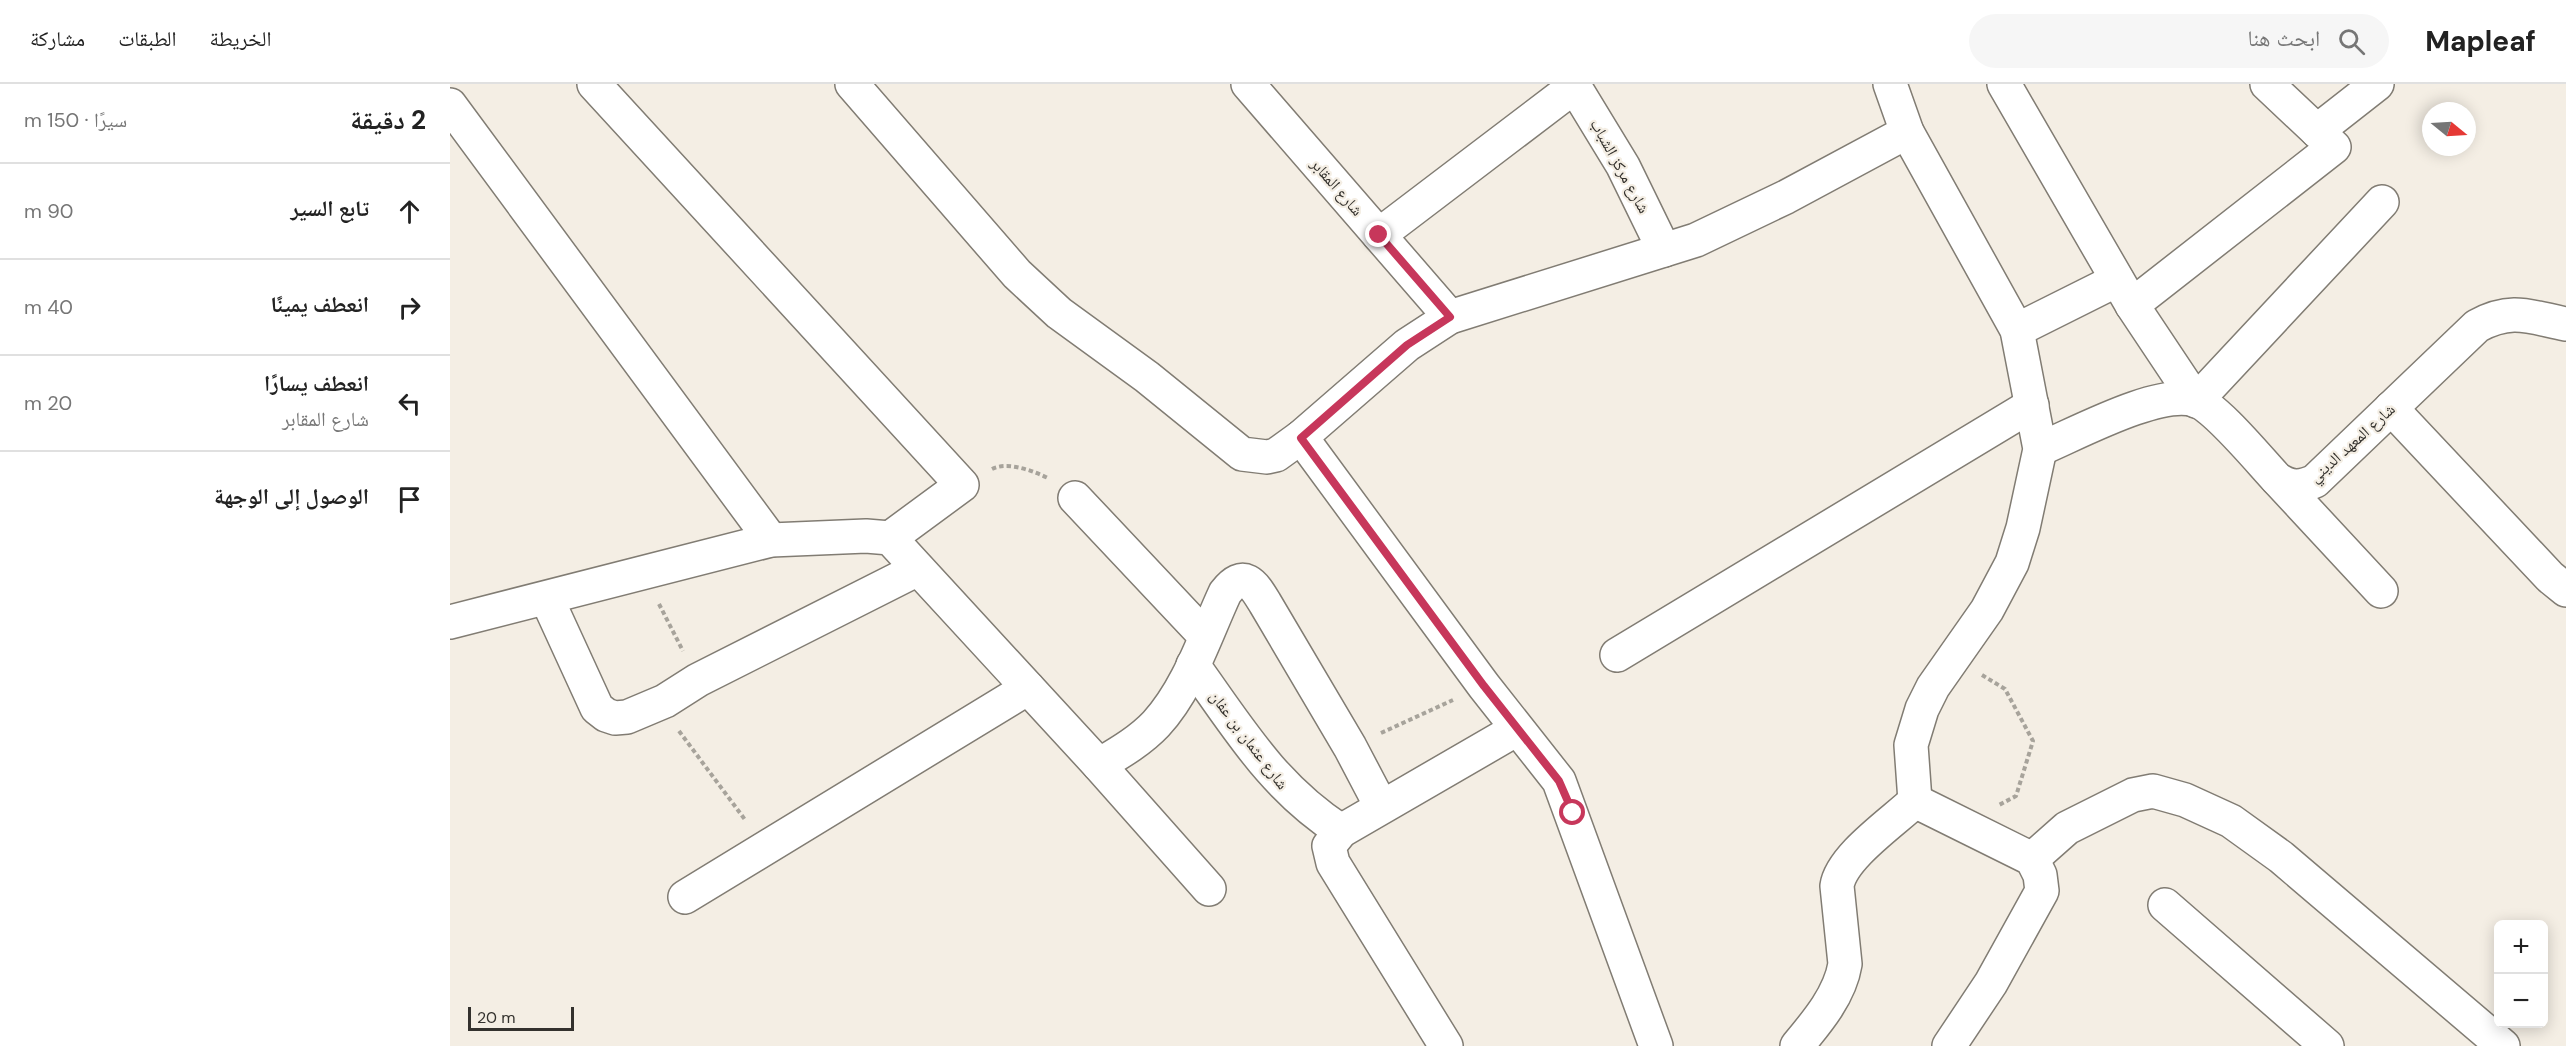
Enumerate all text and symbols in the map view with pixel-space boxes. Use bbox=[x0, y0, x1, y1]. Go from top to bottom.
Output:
search box bbox=[1969, 14, 2389, 68]
text: Mapleaf bbox=[2425, 23, 2536, 60]
text: ابحث هنا bbox=[2247, 24, 2320, 53]
text: مشاركة bbox=[30, 25, 85, 53]
text: الطبقات bbox=[118, 25, 177, 53]
text: الخريطة bbox=[210, 25, 271, 53]
icon: search bbox=[2335, 25, 2368, 58]
north arrow bbox=[2422, 102, 2476, 156]
text: 2 دقيقة bbox=[350, 103, 426, 137]
text: سيرًا · 150 m bbox=[24, 107, 127, 133]
street label: شارع مركز الشباب bbox=[1585, 115, 1655, 217]
street label: شارع المقابر bbox=[1306, 153, 1368, 220]
text: تابع السير bbox=[290, 194, 369, 223]
icon: ahead bbox=[393, 195, 426, 228]
text: 90 m bbox=[24, 198, 73, 224]
route end bbox=[1365, 221, 1391, 247]
text: انعطف يمينًا bbox=[271, 290, 369, 319]
icon: right bbox=[393, 291, 426, 324]
text: 40 m bbox=[24, 294, 73, 320]
text: انعطف يسارًا bbox=[264, 369, 369, 398]
icon: left bbox=[393, 387, 426, 420]
text: 20 m bbox=[24, 390, 72, 416]
street label: شارع المعهد الديني bbox=[2304, 399, 2401, 489]
text: شارع المقابر bbox=[282, 406, 369, 432]
text: الوصول إلى الوجهة bbox=[214, 482, 369, 511]
icon: arrive bbox=[393, 483, 426, 516]
street label: شارع عثمان بن عفان bbox=[1205, 686, 1293, 794]
route start bbox=[1559, 799, 1585, 825]
map controls bbox=[2494, 920, 2548, 1028]
button: + bbox=[2494, 920, 2548, 974]
button: − bbox=[2494, 974, 2548, 1028]
scale bar bbox=[468, 1004, 574, 1032]
text: 20 m bbox=[477, 1007, 516, 1028]

